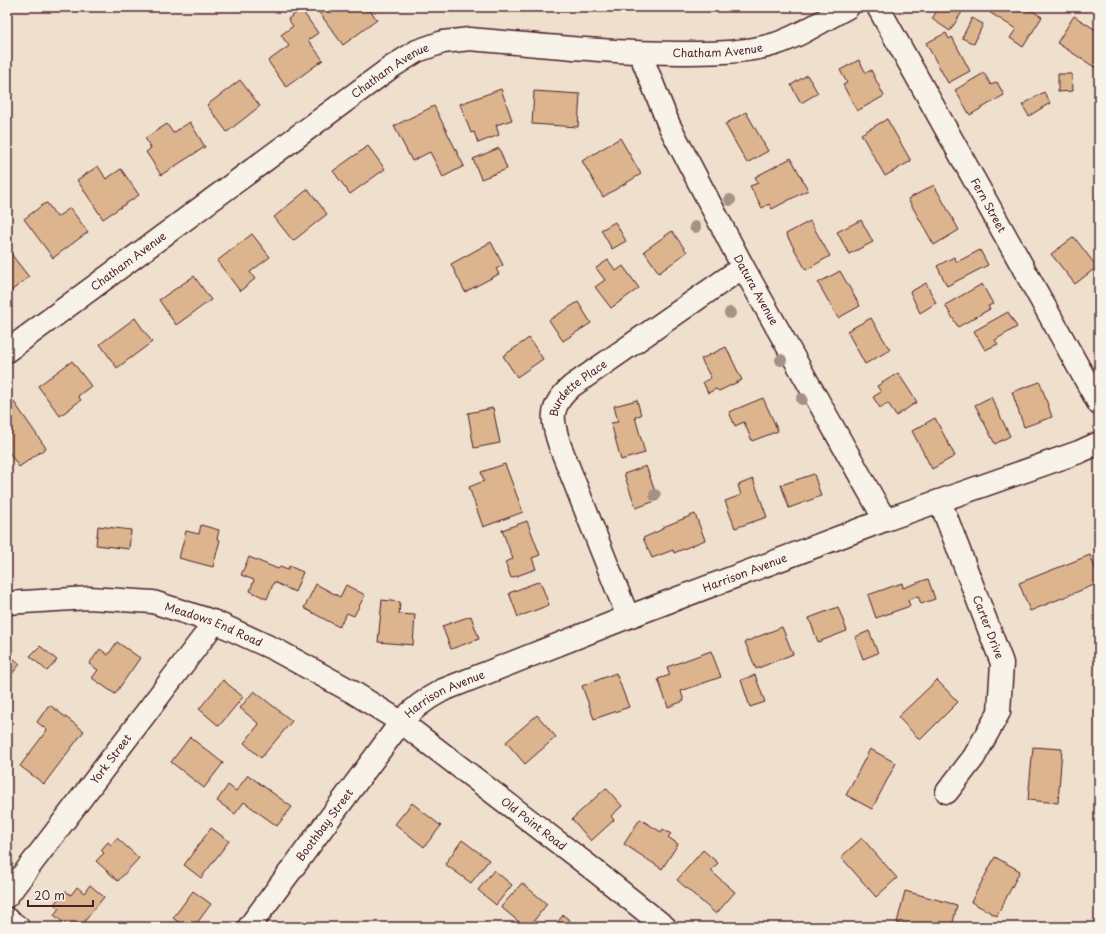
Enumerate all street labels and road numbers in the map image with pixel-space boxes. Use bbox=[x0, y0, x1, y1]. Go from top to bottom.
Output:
street label: Chatham Avenue bbox=[672, 38, 764, 61]
street label: Chatham Avenue bbox=[347, 39, 431, 102]
street label: Fern Street bbox=[967, 175, 1011, 236]
street label: Chatham Avenue bbox=[87, 227, 170, 295]
street label: Datura Avenue bbox=[730, 251, 783, 328]
street label: Burdette Place bbox=[545, 355, 610, 418]
street label: Harrison Avenue bbox=[700, 549, 789, 596]
street label: Carter Drive bbox=[969, 593, 1009, 661]
street label: Meadows End Road bbox=[163, 597, 265, 651]
street label: Harrison Avenue bbox=[400, 665, 487, 722]
street label: York Street bbox=[86, 730, 136, 787]
street label: Boothbay Street bbox=[292, 784, 357, 864]
street label: Old Point Road bbox=[497, 793, 570, 854]

